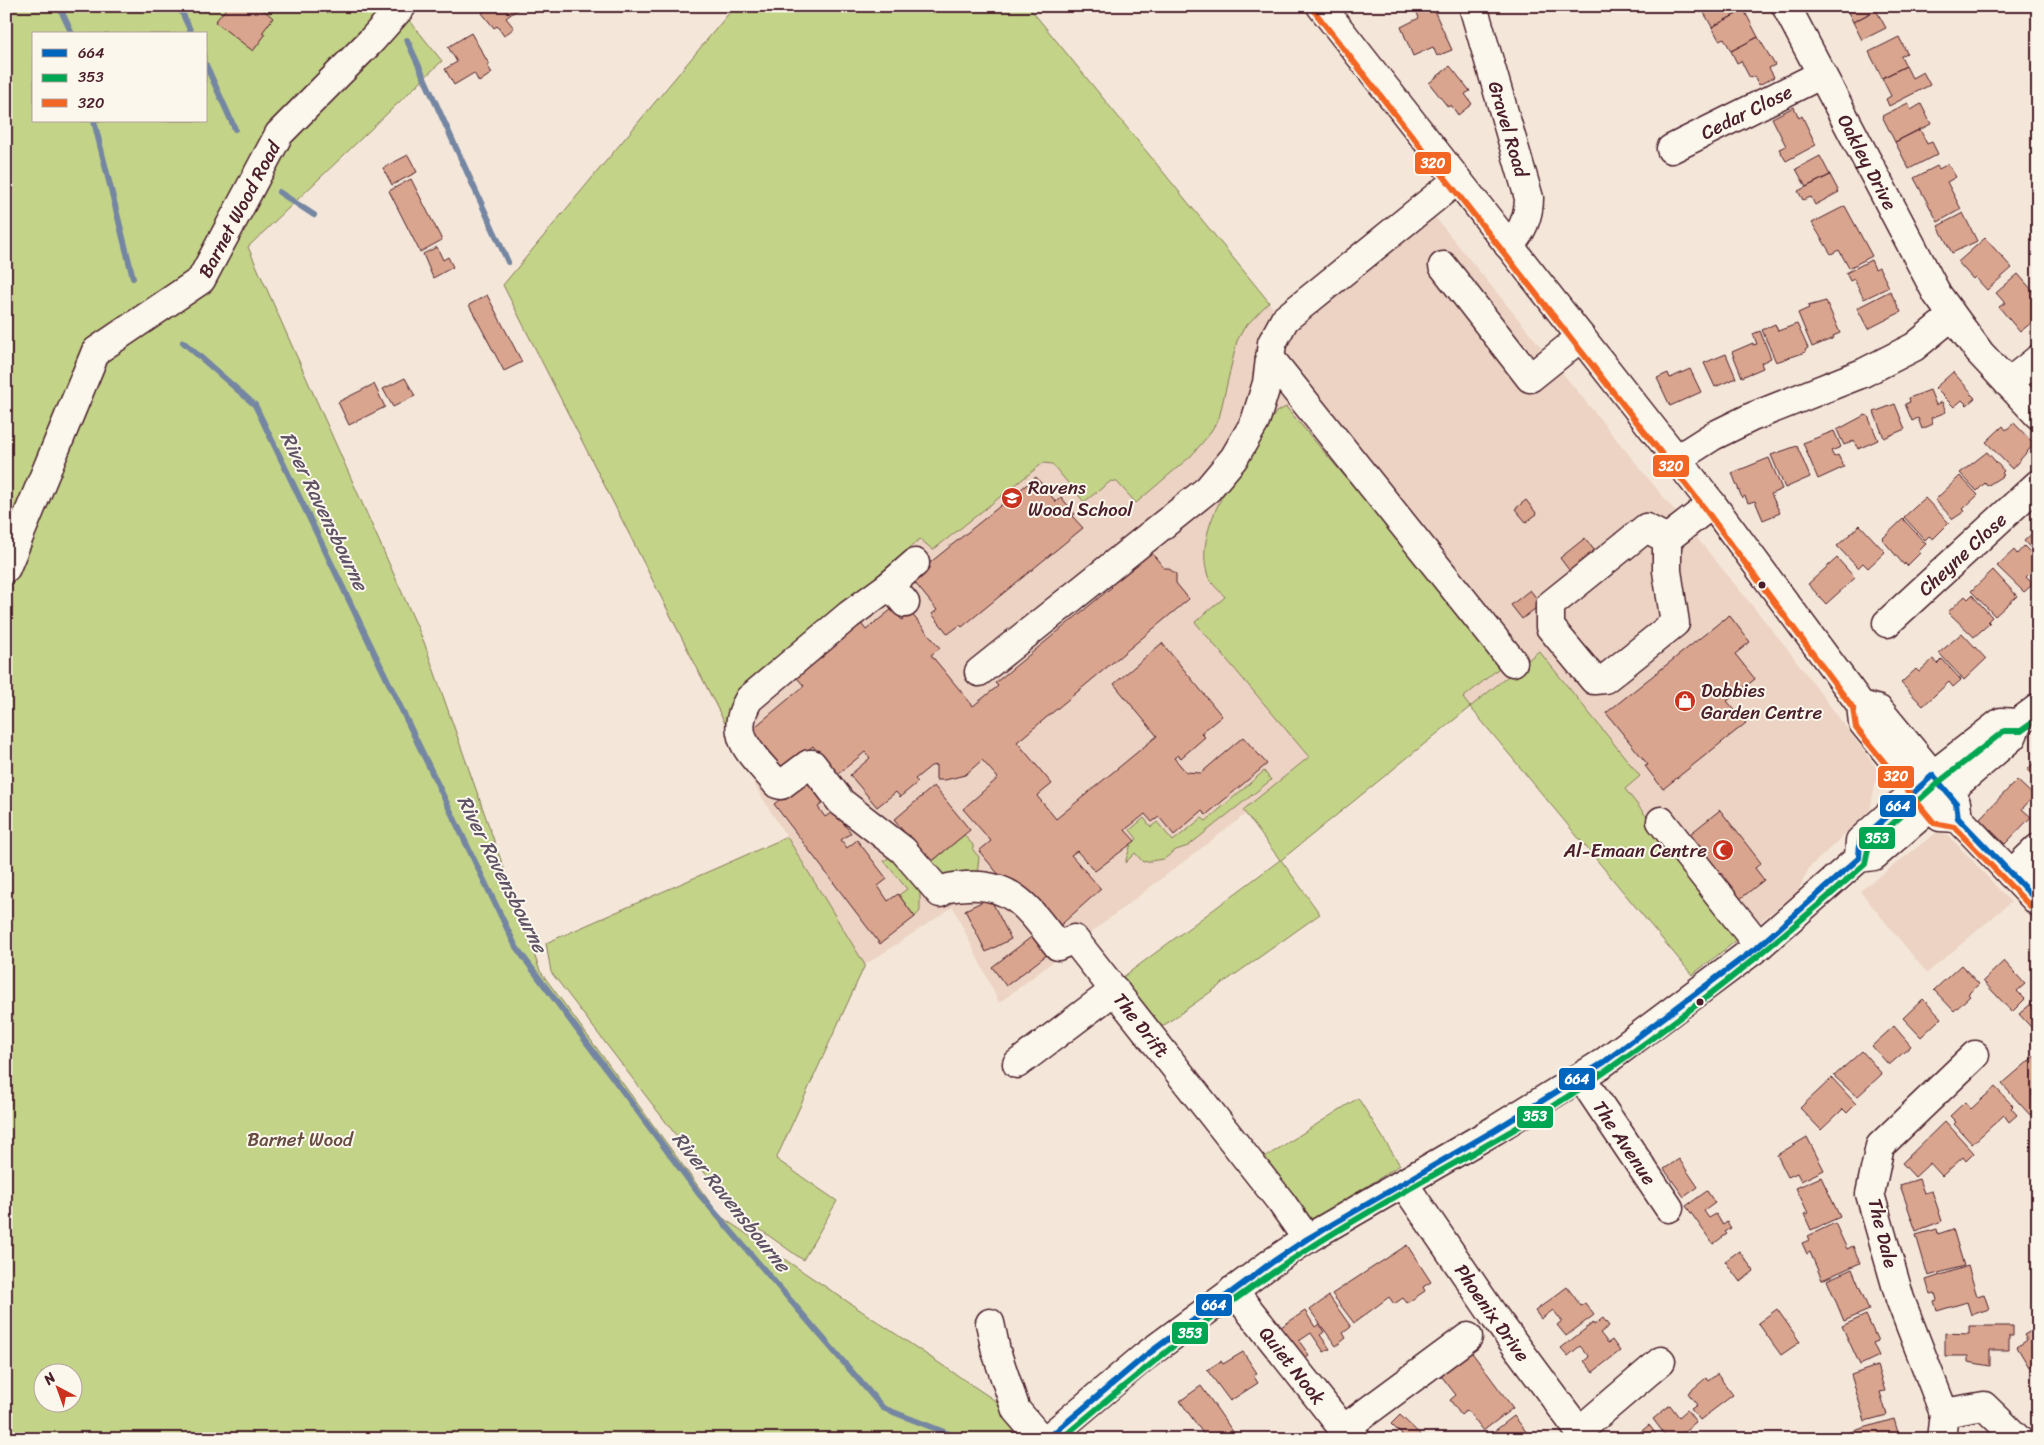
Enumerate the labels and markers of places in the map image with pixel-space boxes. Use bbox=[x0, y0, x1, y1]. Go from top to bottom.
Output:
place label: Ravens Wood School bbox=[1028, 471, 1133, 526]
school or university icon: Ravens Wood School bbox=[1000, 486, 1024, 510]
unlabelled marker bbox=[1757, 580, 1767, 590]
place label: Dobbies Garden Centre bbox=[1701, 674, 1823, 729]
shop icon: Dobbies Garden Centre bbox=[1673, 689, 1697, 713]
place label: Al-Emaan Centre bbox=[1563, 834, 1707, 867]
mosque icon: Al-Emaan Centre bbox=[1711, 838, 1735, 862]
unlabelled marker bbox=[1695, 997, 1705, 1007]

